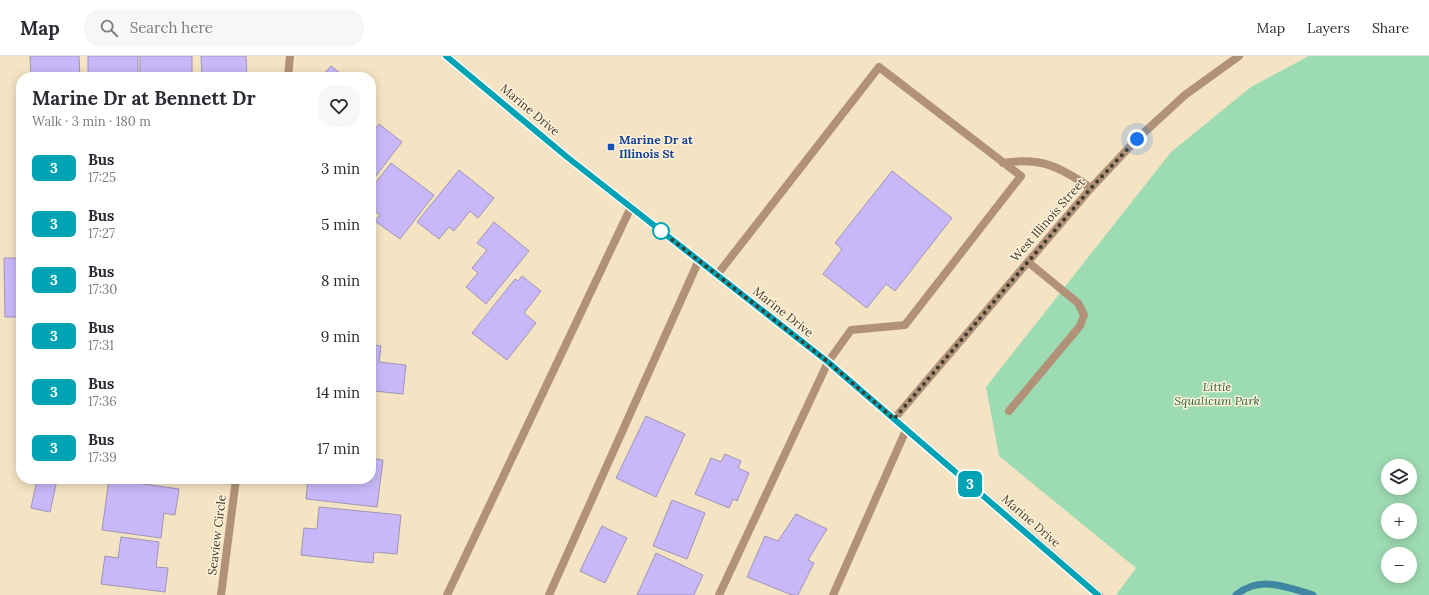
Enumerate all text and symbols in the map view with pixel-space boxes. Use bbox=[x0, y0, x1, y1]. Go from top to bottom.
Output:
search box bbox=[84, 10, 364, 46]
text: Map bbox=[20, 16, 60, 40]
icon: search bbox=[98, 17, 120, 39]
text: Search here bbox=[130, 18, 213, 37]
text: Map bbox=[1257, 19, 1285, 37]
text: Layers bbox=[1307, 19, 1350, 37]
text: Share bbox=[1372, 19, 1409, 37]
street label: Marine Drive bbox=[498, 80, 563, 139]
button: heart bbox=[318, 85, 360, 127]
text: Marine Dr at Bennett Dr bbox=[32, 86, 256, 110]
text: Walk · 3 min · 180 m bbox=[32, 113, 151, 130]
your location bbox=[1127, 129, 1147, 149]
place label: Marine Dr at Illinois St bbox=[619, 132, 694, 161]
marker: Marine Dr at Illinois St bbox=[606, 142, 616, 152]
text: Bus bbox=[88, 150, 114, 169]
text: 3 bbox=[50, 159, 58, 177]
text: 3 min bbox=[321, 159, 360, 178]
text: 17:25 bbox=[88, 169, 116, 186]
street label: West Illinois Street bbox=[1007, 175, 1088, 264]
text: Bus bbox=[88, 206, 114, 225]
text: 3 bbox=[50, 215, 58, 233]
text: 5 min bbox=[321, 215, 360, 234]
unlabelled marker bbox=[652, 222, 670, 240]
text: 17:27 bbox=[88, 225, 115, 242]
text: Bus bbox=[88, 262, 114, 281]
text: 3 bbox=[50, 271, 58, 289]
text: 8 min bbox=[321, 271, 360, 290]
text: 17:30 bbox=[88, 281, 117, 298]
street label: Marine Drive bbox=[750, 283, 817, 340]
text: Bus bbox=[88, 318, 114, 337]
text: 3 bbox=[50, 327, 58, 345]
text: 9 min bbox=[321, 327, 360, 346]
text: 17:31 bbox=[88, 337, 114, 354]
text: Bus bbox=[88, 374, 114, 393]
park label: Little Squalicum Park bbox=[1174, 379, 1260, 408]
text: 3 bbox=[50, 383, 58, 401]
text: 14 min bbox=[316, 383, 360, 402]
text: 17:36 bbox=[88, 393, 117, 410]
text: Bus bbox=[88, 430, 114, 449]
text: 3 bbox=[50, 439, 58, 457]
text: 17 min bbox=[317, 439, 360, 458]
text: 17:39 bbox=[88, 449, 117, 466]
map controls bbox=[1381, 459, 1417, 583]
button: layers bbox=[1381, 459, 1417, 495]
line badge: 3 bbox=[957, 471, 983, 497]
text: 3 bbox=[966, 475, 974, 493]
street label: Marine Drive bbox=[999, 491, 1064, 550]
street label: Seaview Circle bbox=[204, 493, 229, 576]
button: + bbox=[1381, 503, 1417, 539]
button: − bbox=[1381, 547, 1417, 583]

